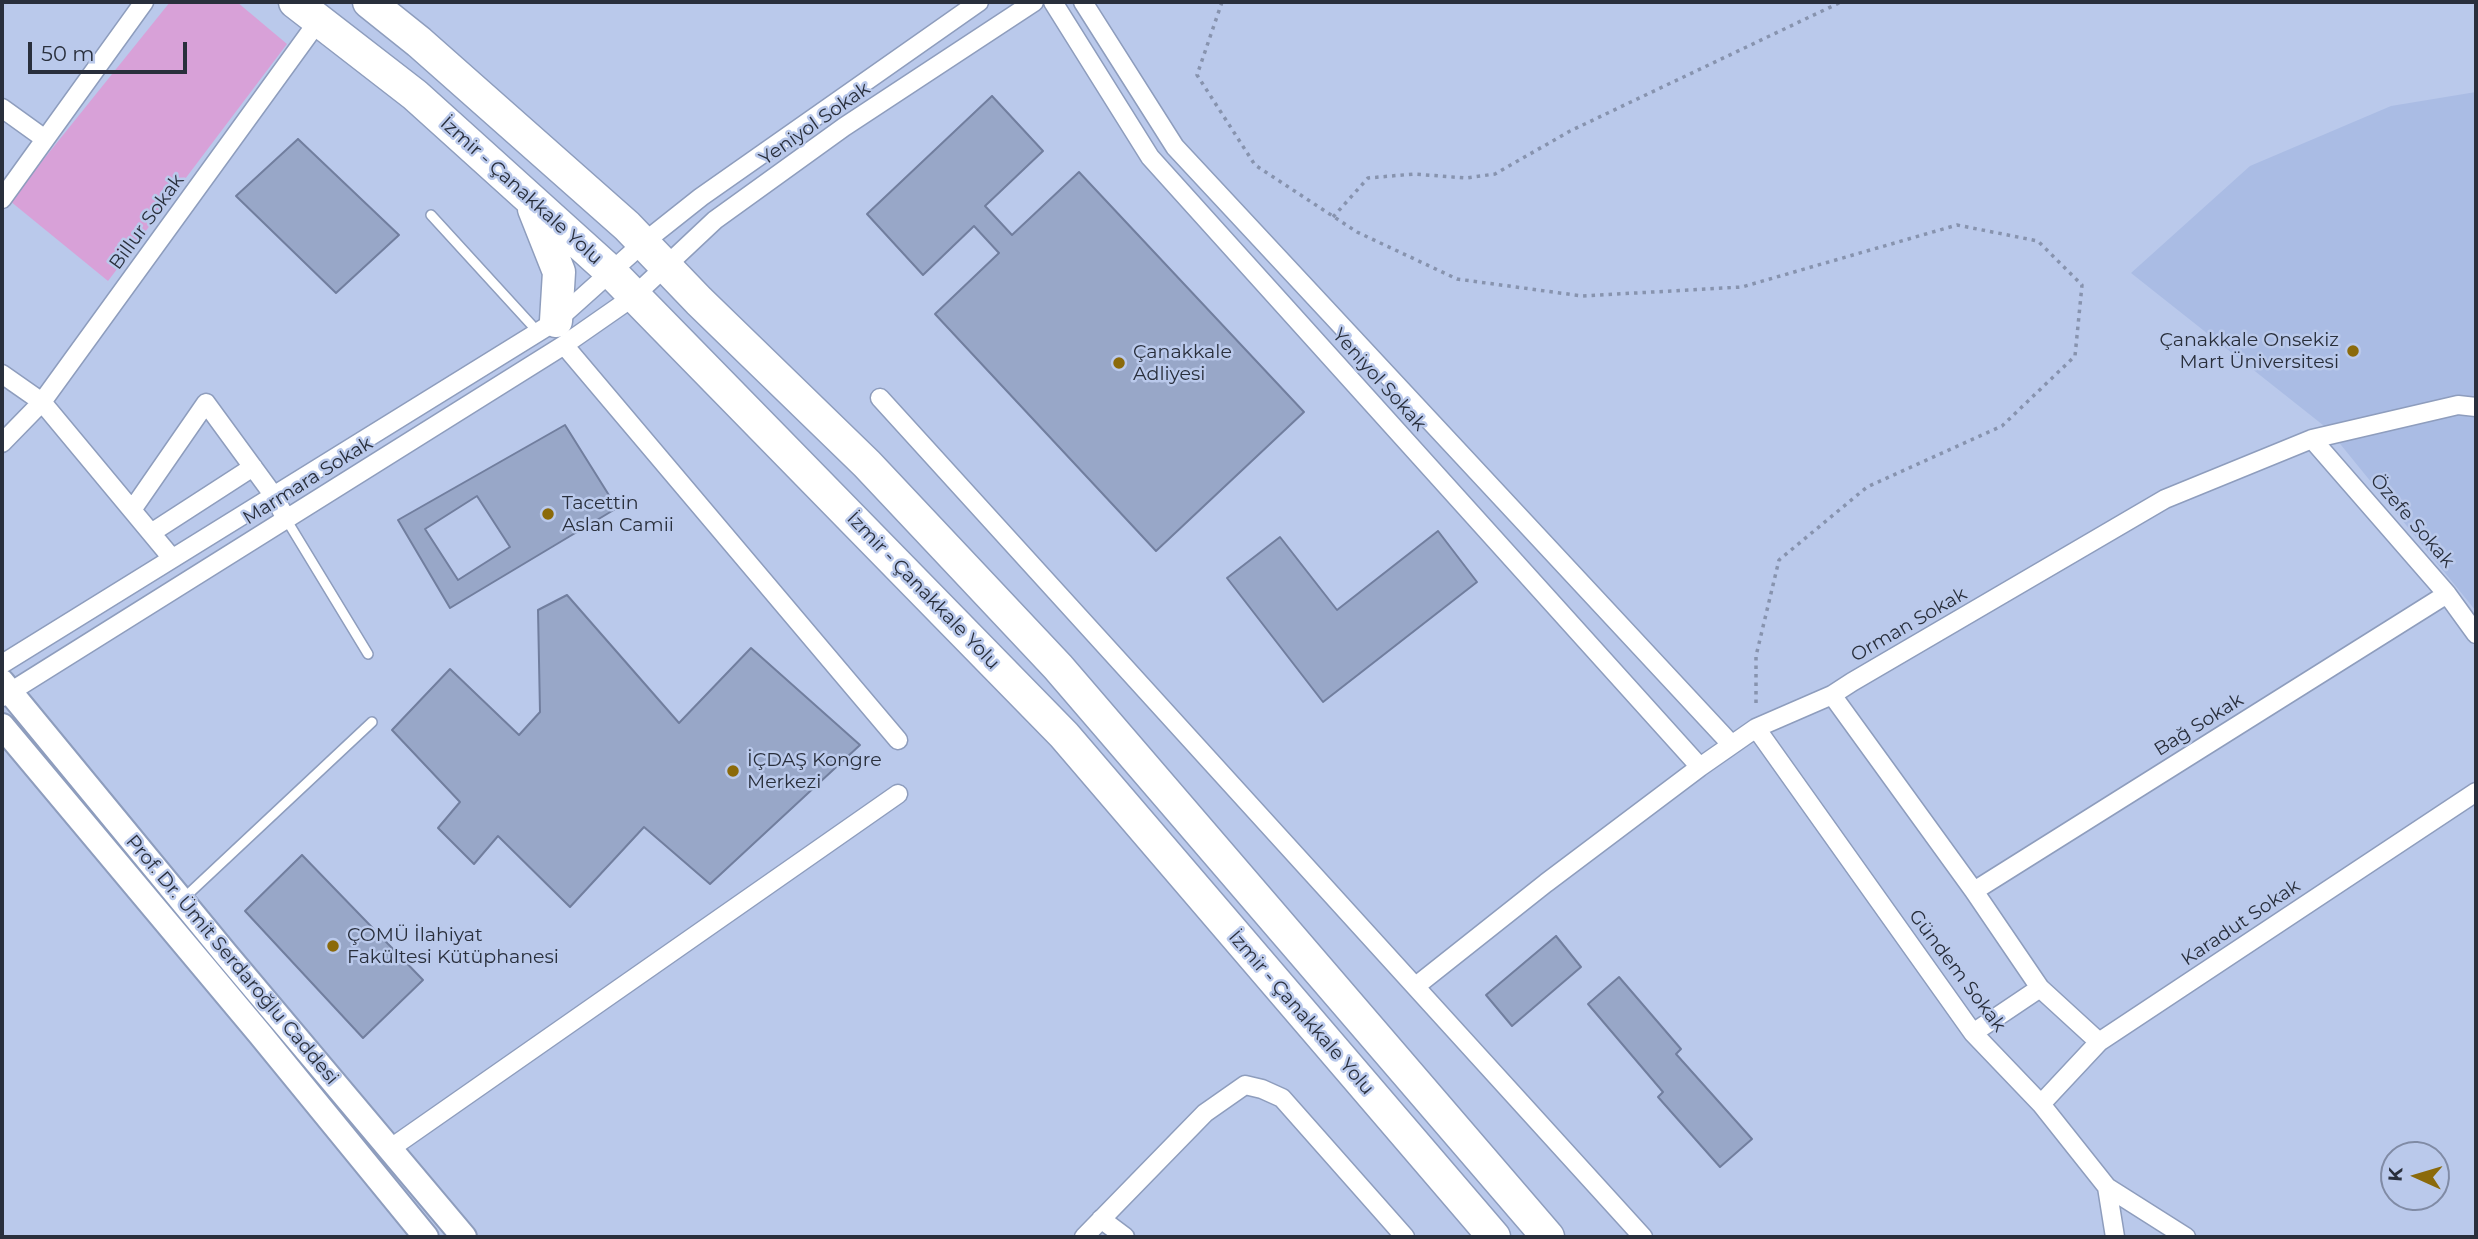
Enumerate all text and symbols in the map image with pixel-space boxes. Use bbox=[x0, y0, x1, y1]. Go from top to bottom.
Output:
scale bar bbox=[32, 28, 191, 72]
text: 50 m bbox=[41, 41, 95, 66]
street label: Yeniyol Sokak bbox=[755, 77, 875, 171]
street label: İzmir - Çanakkale Yolu bbox=[435, 112, 607, 270]
street label: Billur Sokak bbox=[105, 170, 189, 274]
street label: Yeniyol Sokak bbox=[1327, 324, 1431, 436]
place label: Çanakkale Onsekiz Mart Üniversitesi bbox=[2159, 329, 2339, 373]
place label: Çanakkale Adliyesi bbox=[1133, 341, 1232, 385]
marker: Çanakkale Onsekiz Mart Üniversitesi bbox=[2345, 343, 2361, 359]
marker: Çanakkale Adliyesi bbox=[1111, 355, 1127, 371]
street label: Marmara Sokak bbox=[239, 432, 377, 530]
street label: Özefe Sokak bbox=[2365, 469, 2459, 573]
place label: Tacettin Aslan Camii bbox=[562, 492, 674, 536]
marker: Tacettin Aslan Camii bbox=[540, 506, 556, 522]
street label: İzmir - Çanakkale Yolu bbox=[842, 507, 1004, 675]
street label: Orman Sokak bbox=[1847, 583, 1971, 667]
street label: Bağ Sokak bbox=[2150, 689, 2248, 761]
place label: İÇDAŞ Kongre Merkezi bbox=[747, 749, 882, 793]
marker: İÇDAŞ Kongre Merkezi bbox=[725, 763, 741, 779]
street label: Prof. Dr. Ümit Serdaroğlu Caddesi bbox=[121, 831, 343, 1089]
street label: Karadut Sokak bbox=[2177, 875, 2305, 971]
street label: Gündem Sokak bbox=[1904, 905, 2010, 1037]
place label: ÇOMÜ İlahiyat Fakültesi Kütüphanesi bbox=[347, 924, 559, 968]
street label: İzmir - Çanakkale Yolu bbox=[1223, 926, 1379, 1100]
marker: ÇOMÜ İlahiyat Fakültesi Kütüphanesi bbox=[325, 938, 341, 954]
north arrow bbox=[2380, 1141, 2450, 1211]
text: K bbox=[2384, 1167, 2408, 1182]

